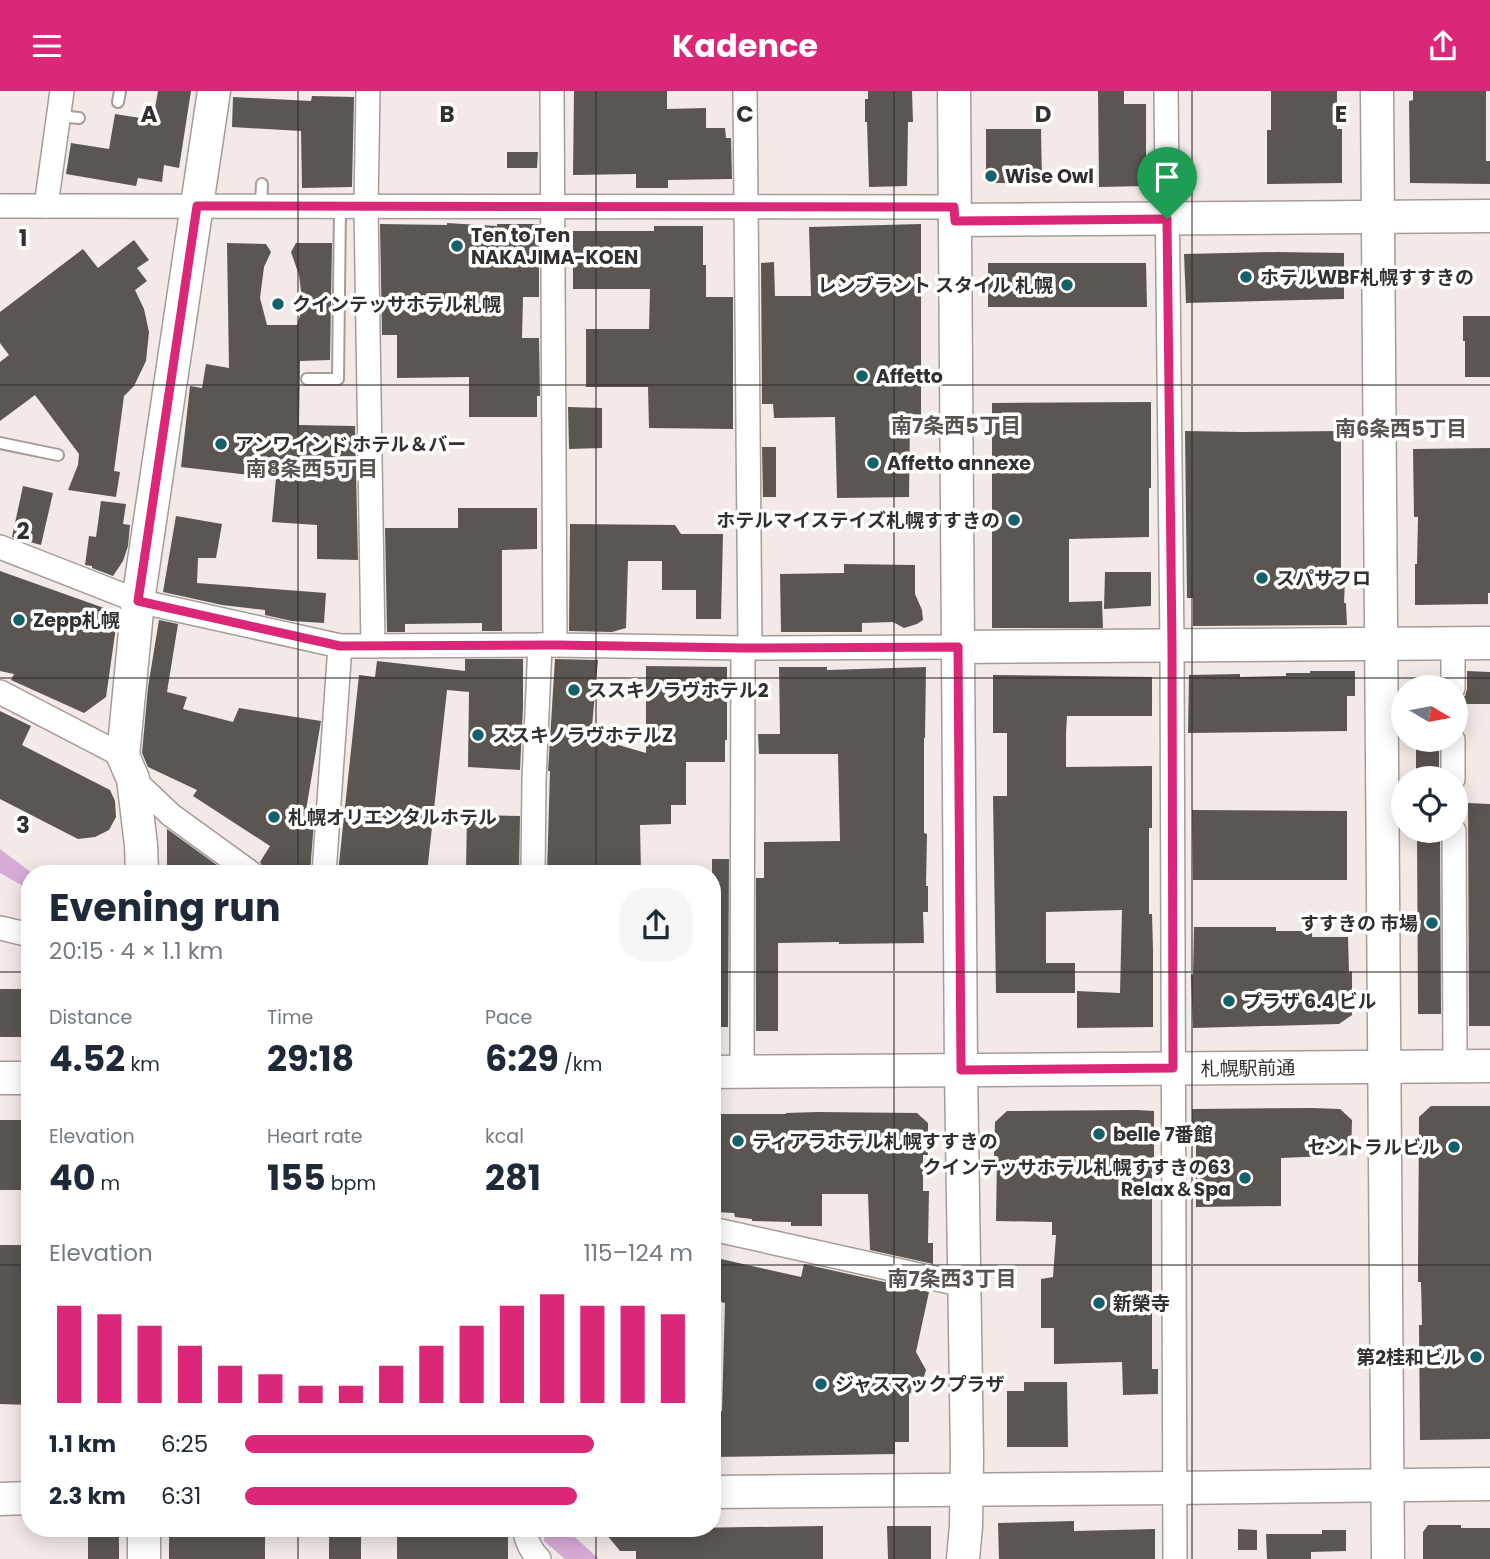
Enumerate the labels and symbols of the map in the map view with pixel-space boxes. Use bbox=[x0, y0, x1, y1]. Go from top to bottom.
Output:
text: A bbox=[141, 98, 158, 130]
text: B bbox=[439, 98, 455, 130]
text: C bbox=[736, 98, 754, 130]
text: D bbox=[1035, 98, 1051, 130]
text: E bbox=[1335, 98, 1347, 130]
pin bbox=[1137, 147, 1197, 219]
place label: Wise Owl bbox=[1005, 163, 1094, 190]
marker: Wise Owl bbox=[983, 168, 999, 184]
text: 1 bbox=[19, 222, 27, 254]
place label: Ten to Ten NAKAJIMA-KOEN bbox=[471, 222, 638, 271]
marker: Ten to Ten NAKAJIMA-KOEN bbox=[449, 238, 465, 254]
place label: ホテルWBF札幌すすきの bbox=[1260, 264, 1474, 291]
marker: ホテルWBF札幌すすきの bbox=[1238, 269, 1254, 285]
place label: レンブラント スタイル 札幌 bbox=[818, 272, 1053, 299]
marker: レンブラント スタイル 札幌 bbox=[1059, 277, 1075, 293]
place label: クインテッサホテル札幌 bbox=[292, 291, 501, 318]
marker: クインテッサホテル札幌 bbox=[270, 296, 286, 312]
place label: Affetto bbox=[876, 363, 943, 390]
marker: Affetto bbox=[854, 368, 870, 384]
district label: 南7条西5丁目 bbox=[891, 411, 1021, 440]
district label: 南6条西5丁目 bbox=[1335, 414, 1467, 443]
place label: アンワインド ホテル＆バー bbox=[235, 431, 466, 458]
marker: アンワインド ホテル＆バー bbox=[213, 436, 229, 452]
place label: Affetto annexe bbox=[887, 450, 1031, 477]
district label: 南8条西5丁目 bbox=[246, 454, 378, 483]
marker: Affetto annexe bbox=[865, 455, 881, 471]
place label: ホテルマイステイズ札幌すすきの bbox=[716, 507, 1000, 534]
marker: ホテルマイステイズ札幌すすきの bbox=[1006, 512, 1022, 528]
text: 2 bbox=[16, 515, 30, 547]
place label: スパサフロ bbox=[1276, 565, 1371, 592]
marker: スパサフロ bbox=[1254, 570, 1270, 586]
place label: Zepp札幌 bbox=[33, 607, 120, 634]
marker: Zepp札幌 bbox=[11, 612, 27, 628]
north arrow bbox=[1391, 675, 1468, 753]
place label: ススキノラヴホテル2 bbox=[588, 677, 769, 704]
marker: ススキノラヴホテル2 bbox=[566, 682, 582, 698]
place label: ススキノラヴホテルZ bbox=[492, 722, 673, 749]
marker: ススキノラヴホテルZ bbox=[470, 727, 486, 743]
place label: 札幌オリエンタルホテル bbox=[288, 804, 497, 831]
text: 3 bbox=[16, 809, 30, 841]
marker: 札幌オリエンタルホテル bbox=[266, 809, 282, 825]
place label: すすきの 市場 bbox=[1300, 910, 1418, 937]
marker: すすきの 市場 bbox=[1424, 915, 1440, 931]
place label: プラザ 6.4 ビル bbox=[1243, 988, 1376, 1015]
marker: プラザ 6.4 ビル bbox=[1221, 993, 1237, 1009]
street label: 札幌駅前通 bbox=[1200, 1054, 1296, 1083]
place label: belle 7番館 bbox=[1113, 1121, 1213, 1148]
marker: belle 7番館 bbox=[1091, 1126, 1107, 1142]
place label: ティアラホテル札幌すすきの bbox=[752, 1128, 998, 1155]
marker: ティアラホテル札幌すすきの bbox=[730, 1133, 746, 1149]
place label: セントラルビル bbox=[1307, 1134, 1440, 1161]
marker: セントラルビル bbox=[1446, 1139, 1462, 1155]
place label: クインテッサホテル札幌すすきの63 Relax＆Spa bbox=[922, 1154, 1231, 1203]
marker: クインテッサホテル札幌すすきの63 Relax＆Spa bbox=[1237, 1170, 1253, 1186]
district label: 南7条西3丁目 bbox=[888, 1264, 1016, 1293]
place label: 新榮寺 bbox=[1113, 1290, 1170, 1317]
marker: 新榮寺 bbox=[1091, 1295, 1107, 1311]
place label: 第2桂和ビル bbox=[1356, 1344, 1462, 1371]
marker: 第2桂和ビル bbox=[1468, 1349, 1484, 1365]
place label: ジャスマックプラザ bbox=[835, 1371, 1004, 1398]
marker: ジャスマックプラザ bbox=[813, 1376, 829, 1392]

